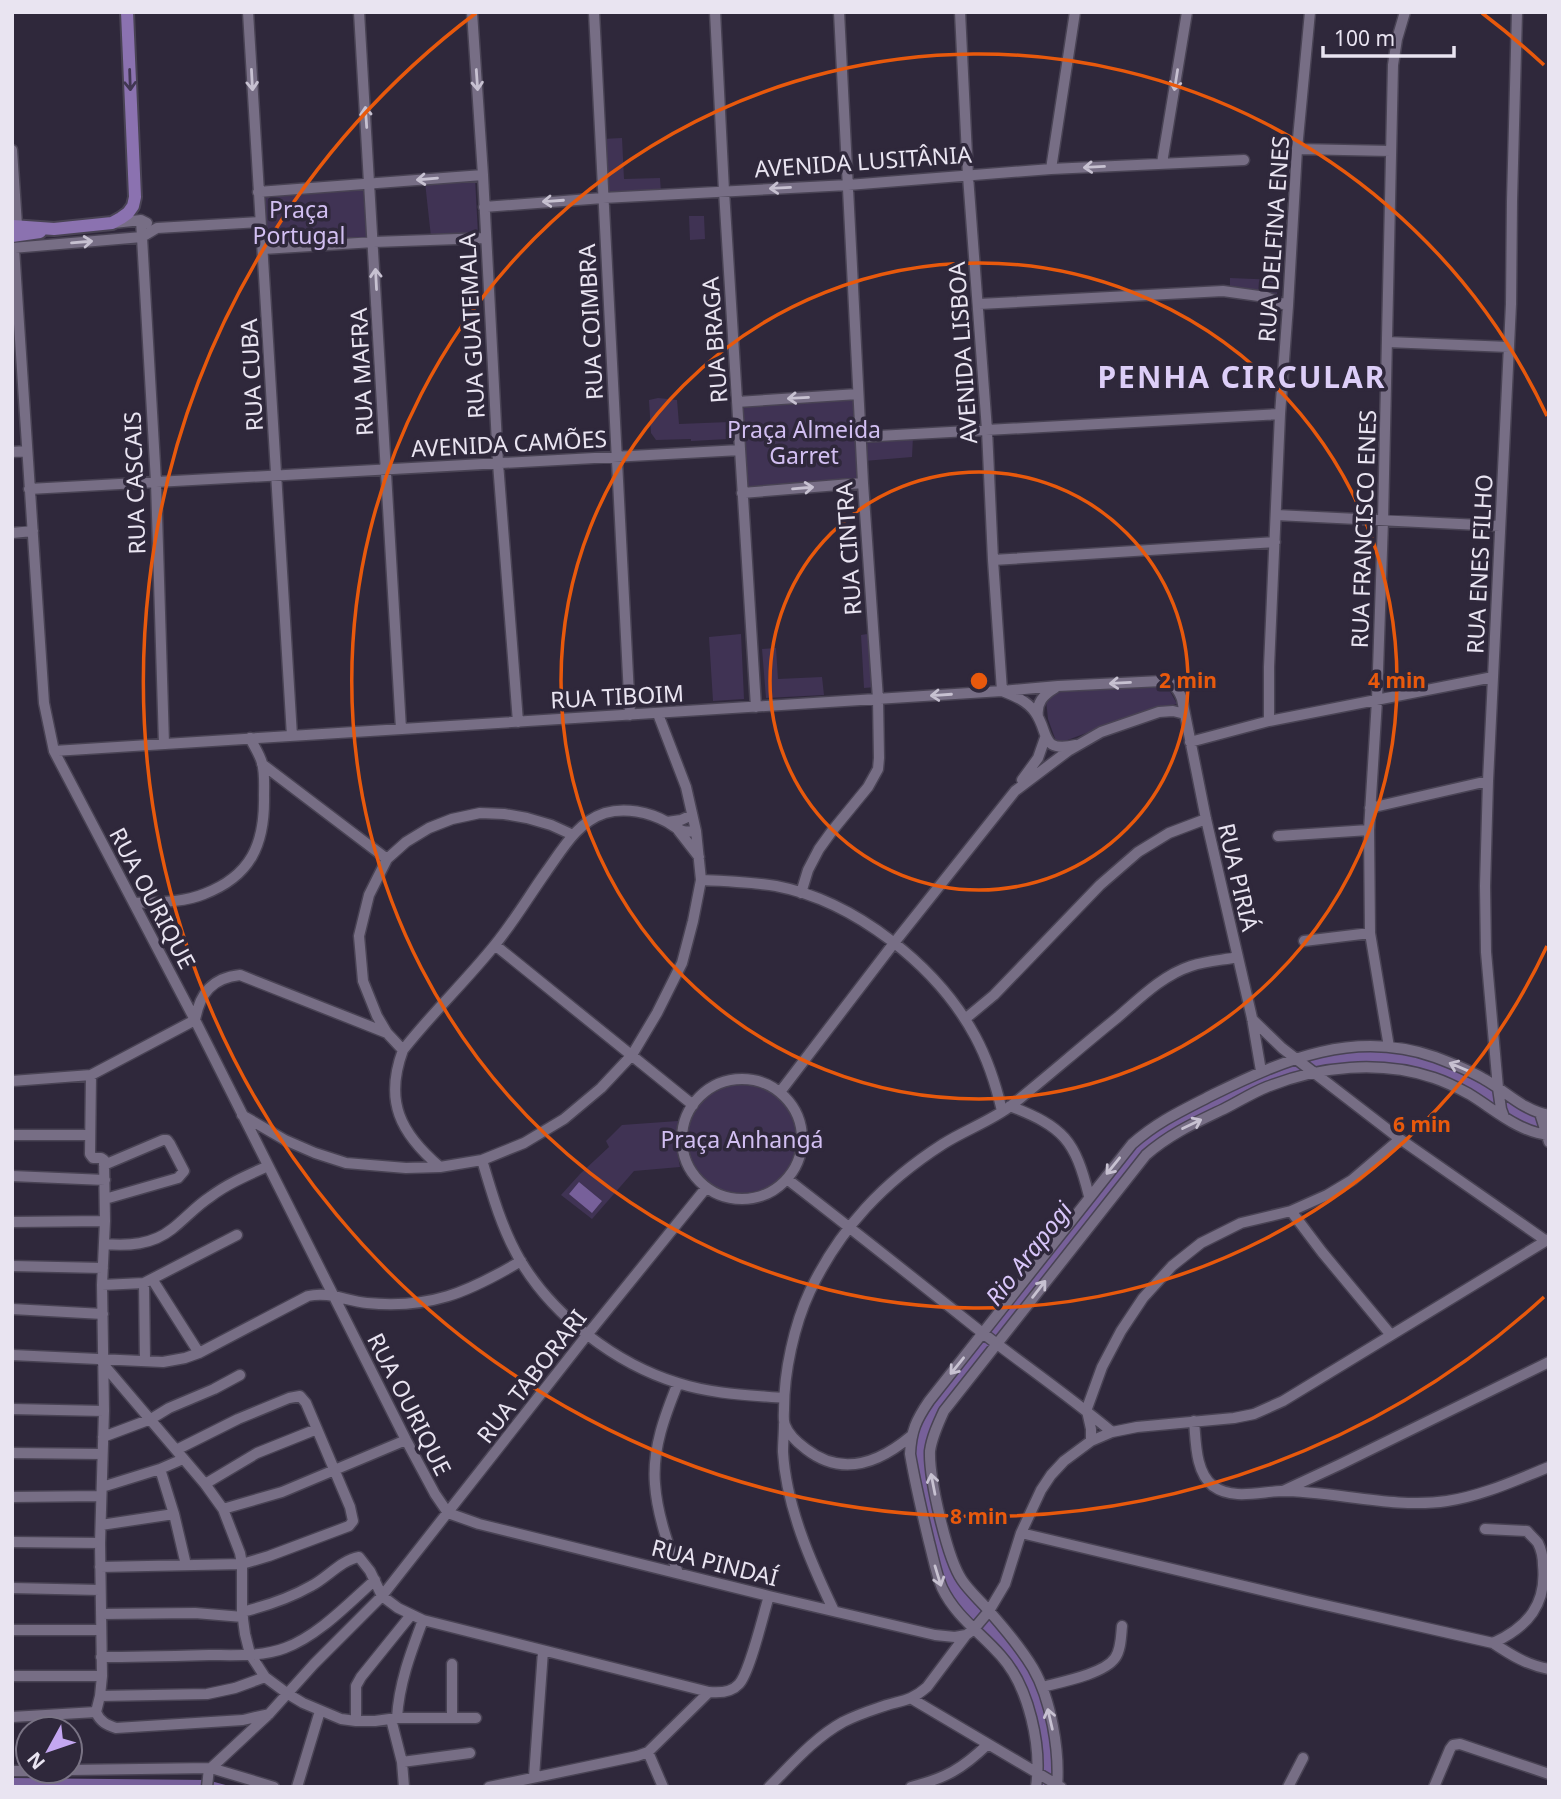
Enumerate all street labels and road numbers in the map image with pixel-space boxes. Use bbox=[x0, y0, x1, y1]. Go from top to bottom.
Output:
street label: RUA DELFINA ENES bbox=[1250, 135, 1296, 343]
street label: AVENIDA LUSITÂNIA bbox=[753, 137, 973, 185]
street label: RUA GUATEMALA bbox=[450, 232, 492, 420]
street label: RUA COIMBRA bbox=[570, 243, 610, 401]
street label: AVENIDA LISBOA bbox=[940, 261, 984, 445]
street label: RUA BRAGA bbox=[694, 275, 734, 404]
street label: RUA MAFRA bbox=[342, 307, 380, 437]
street label: RUA CUBA bbox=[232, 318, 270, 432]
street label: RUA FRANCISCO ENES bbox=[1343, 409, 1383, 649]
street label: RUA CASCAIS bbox=[116, 411, 152, 555]
street label: AVENIDA CAMÕES bbox=[410, 422, 608, 464]
street label: RUA ENES FILHO bbox=[1458, 473, 1500, 655]
street label: RUA CINTRA bbox=[827, 481, 869, 617]
street label: RUA TIBOIM bbox=[549, 677, 685, 715]
street label: RUA PIRIÁ bbox=[1211, 820, 1267, 935]
street label: RUA OURIQUE bbox=[102, 822, 204, 974]
street label: RUA TABORARI bbox=[469, 1303, 593, 1449]
street label: RUA OURIQUE bbox=[360, 1327, 460, 1481]
street label: RUA PINDAÍ bbox=[648, 1531, 782, 1593]

